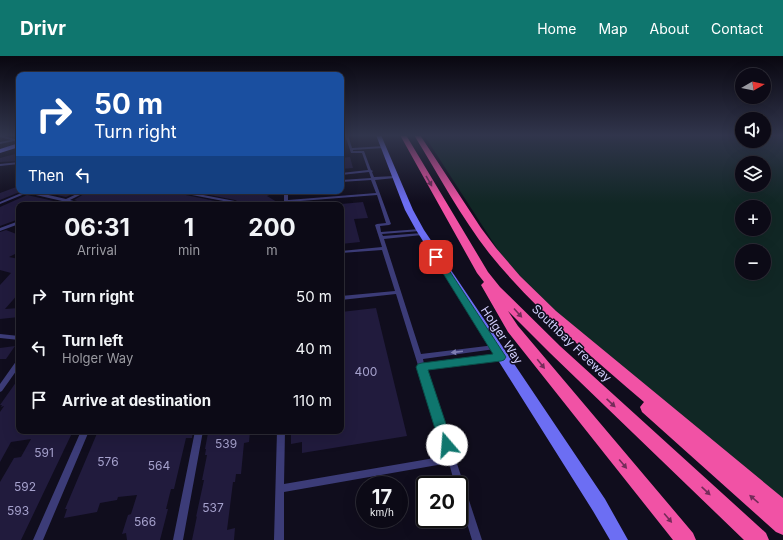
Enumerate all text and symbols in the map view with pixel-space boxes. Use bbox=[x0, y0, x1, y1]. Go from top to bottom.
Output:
text: Drivr bbox=[20, 17, 66, 40]
text: Home bbox=[537, 20, 576, 37]
text: Map bbox=[598, 20, 628, 37]
text: About bbox=[650, 20, 689, 37]
text: Contact bbox=[711, 20, 763, 37]
north arrow bbox=[735, 68, 771, 104]
map controls bbox=[735, 68, 771, 280]
text: 50 m bbox=[94, 87, 163, 121]
icon: right bbox=[28, 88, 80, 140]
button: sound bbox=[735, 112, 771, 148]
text: Turn right bbox=[94, 121, 177, 142]
button: layers bbox=[735, 156, 771, 192]
icon: left bbox=[72, 164, 94, 186]
text: Then bbox=[28, 166, 64, 185]
one-way arrow bbox=[426, 175, 433, 187]
button: + bbox=[735, 200, 771, 236]
text: 06:31 bbox=[64, 213, 130, 242]
text: 1 bbox=[184, 213, 194, 242]
text: 200 bbox=[248, 213, 296, 242]
pin bbox=[419, 240, 453, 274]
text: Arrival bbox=[77, 242, 117, 258]
text: min bbox=[178, 242, 200, 258]
text: m bbox=[266, 242, 278, 258]
button: − bbox=[735, 244, 771, 280]
icon: arrive bbox=[425, 246, 447, 268]
icon: right bbox=[28, 285, 50, 307]
text: Turn right bbox=[62, 287, 134, 306]
text: 50 m bbox=[296, 287, 332, 306]
street label: Southbay Freeway bbox=[529, 301, 615, 385]
street label: Holger Way bbox=[478, 303, 526, 367]
one-way arrow bbox=[513, 307, 522, 318]
text: Turn left bbox=[62, 331, 123, 350]
icon: left bbox=[28, 337, 50, 359]
text: 40 m bbox=[295, 339, 332, 358]
one-way arrow bbox=[451, 349, 463, 355]
text: Holger Way bbox=[62, 350, 133, 366]
one-way arrow bbox=[537, 358, 546, 369]
house number: 400 bbox=[355, 364, 377, 379]
icon: arrive bbox=[28, 389, 50, 411]
text: Arrive at destination bbox=[62, 391, 211, 410]
text: 110 m bbox=[293, 391, 332, 410]
one-way arrow bbox=[606, 398, 616, 407]
position arrow bbox=[426, 424, 468, 466]
house number: 539 bbox=[215, 436, 237, 451]
house number: 591 bbox=[34, 445, 54, 460]
house number: 576 bbox=[97, 454, 119, 469]
house number: 564 bbox=[148, 458, 170, 473]
one-way arrow bbox=[619, 459, 628, 470]
speed limit sign: 20 bbox=[416, 476, 468, 528]
house number: 592 bbox=[14, 479, 36, 494]
text: 17 bbox=[372, 485, 392, 509]
one-way arrow bbox=[701, 487, 711, 496]
one-way arrow bbox=[748, 495, 759, 504]
house number: 537 bbox=[202, 500, 224, 515]
house number: 593 bbox=[7, 503, 29, 518]
text: km/h bbox=[370, 506, 394, 518]
one-way arrow bbox=[663, 512, 672, 523]
house number: 566 bbox=[134, 514, 156, 529]

